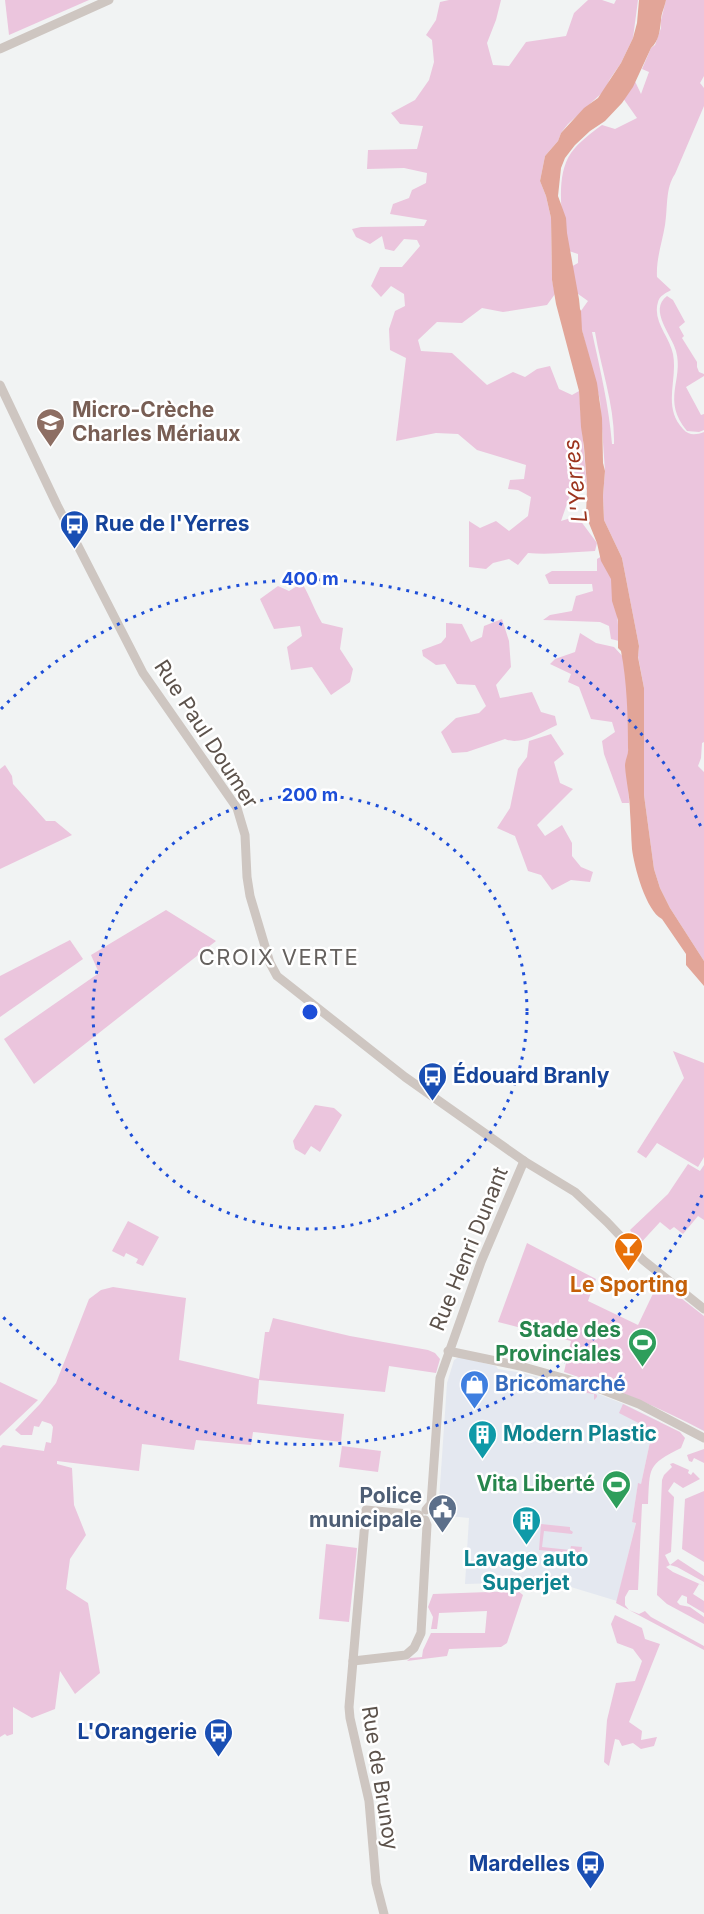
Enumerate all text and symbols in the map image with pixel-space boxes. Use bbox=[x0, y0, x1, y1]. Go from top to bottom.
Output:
place label: Micro-Crèche Charles Mériaux bbox=[72, 397, 241, 446]
school or university icon: Micro-Crèche Charles Mériaux bbox=[35, 406, 67, 448]
water label: L'Yerres bbox=[558, 438, 592, 524]
bus stop icon: Rue de l'Yerres bbox=[58, 508, 90, 550]
place label: Rue de l'Yerres bbox=[95, 511, 249, 536]
text: 400 m bbox=[281, 568, 339, 589]
street label: Rue Paul Doumer bbox=[149, 655, 264, 812]
text: 200 m bbox=[282, 784, 338, 805]
district label: CROIX VERTE bbox=[199, 944, 359, 970]
centre of rings bbox=[300, 1002, 320, 1022]
bus stop icon: Édouard Branly bbox=[416, 1060, 448, 1102]
place label: Édouard Branly bbox=[453, 1062, 610, 1088]
street label: Rue Henri Dunant bbox=[424, 1163, 513, 1334]
bar icon: Le Sporting bbox=[613, 1230, 645, 1272]
place label: Le Sporting bbox=[570, 1272, 688, 1297]
place label: Stade des Provinciales bbox=[495, 1317, 621, 1366]
sports icon: Stade des Provinciales bbox=[626, 1326, 658, 1368]
shop icon: Bricomarché bbox=[458, 1368, 490, 1410]
place label: Bricomarché bbox=[495, 1371, 626, 1396]
building icon: Modern Plastic bbox=[466, 1418, 498, 1460]
place label: Modern Plastic bbox=[503, 1421, 657, 1446]
sports icon: Vita Liberté bbox=[600, 1468, 632, 1510]
place label: Vita Liberté bbox=[476, 1471, 595, 1496]
place label: Police municipale bbox=[309, 1483, 422, 1532]
public building icon: Police municipale bbox=[427, 1492, 459, 1534]
building icon: Lavage auto Superjet bbox=[510, 1504, 542, 1546]
place label: Lavage auto Superjet bbox=[464, 1546, 588, 1595]
street label: Rue de Brunoy bbox=[357, 1704, 404, 1852]
bus stop icon: L'Orangerie bbox=[202, 1716, 234, 1758]
place label: L'Orangerie bbox=[78, 1719, 197, 1744]
bus stop icon: Mardelles bbox=[575, 1848, 607, 1890]
place label: Mardelles bbox=[469, 1851, 570, 1876]

